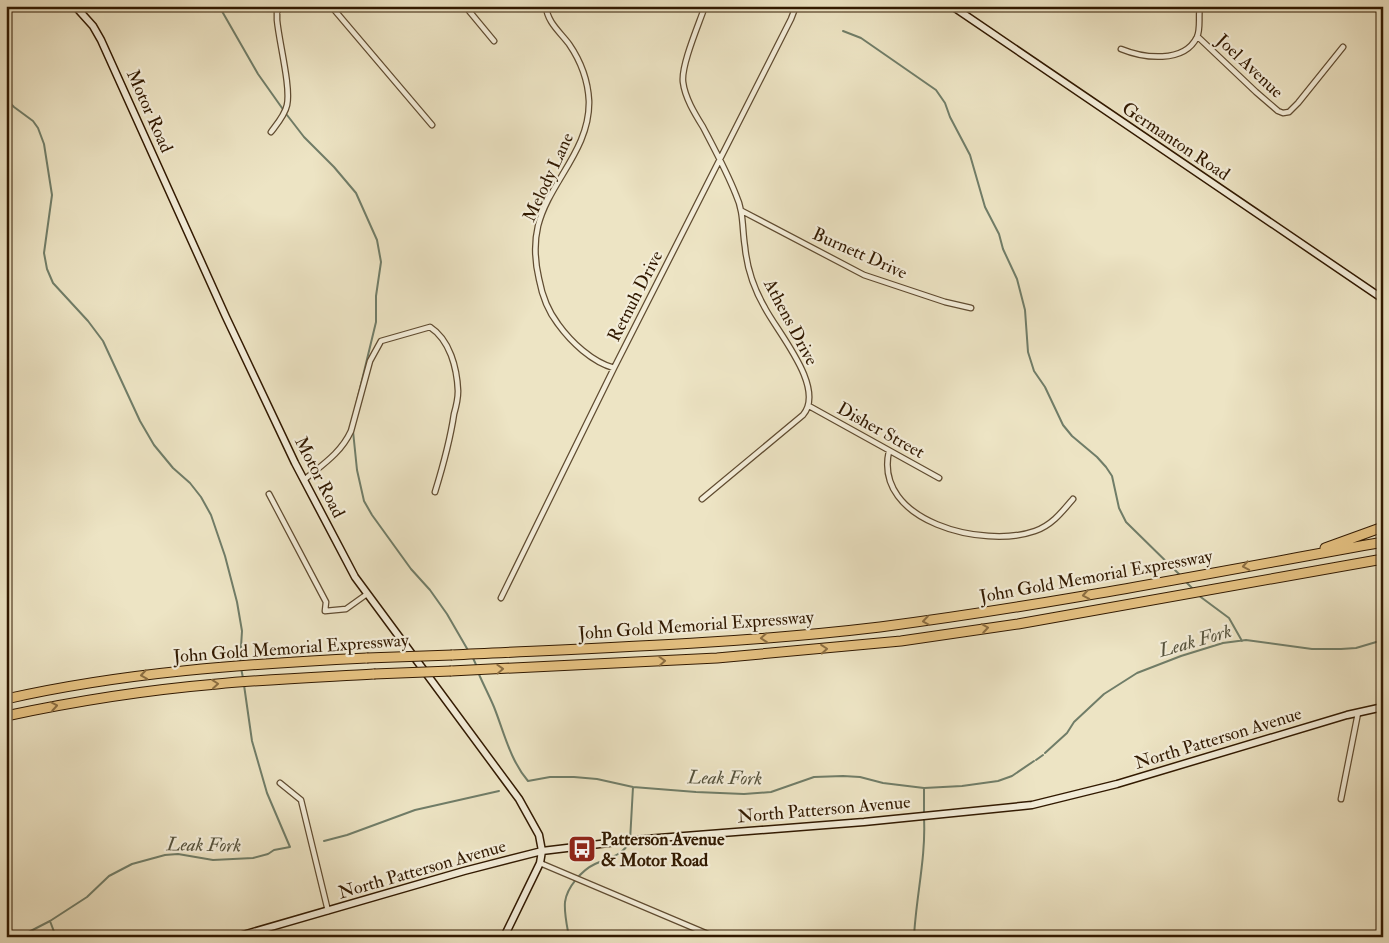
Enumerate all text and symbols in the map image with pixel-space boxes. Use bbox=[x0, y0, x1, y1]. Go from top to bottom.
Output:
street label: Joel Avenue bbox=[1210, 29, 1288, 104]
street label: Motor Road bbox=[121, 66, 178, 156]
street label: Germanton Road bbox=[1117, 97, 1234, 186]
street label: Melody Lane bbox=[518, 129, 579, 225]
street label: Burnett Drive bbox=[809, 222, 911, 285]
street label: Retnuh Drive bbox=[603, 246, 668, 346]
street label: Athens Drive bbox=[758, 274, 823, 370]
street label: Disher Street bbox=[833, 397, 929, 464]
street label: Motor Road bbox=[289, 433, 350, 522]
street label: John Gold Memorial Expressway bbox=[977, 544, 1215, 608]
one-way arrow bbox=[1242, 561, 1250, 571]
one-way arrow bbox=[1082, 590, 1091, 600]
street label: John Gold Memorial Expressway bbox=[576, 606, 816, 645]
one-way arrow bbox=[921, 615, 930, 625]
water label: Leak Fork bbox=[1155, 619, 1235, 663]
one-way arrow bbox=[981, 624, 990, 634]
street label: John Gold Memorial Expressway bbox=[171, 629, 411, 668]
one-way arrow bbox=[760, 632, 768, 643]
one-way arrow bbox=[821, 644, 829, 655]
one-way arrow bbox=[659, 655, 667, 666]
one-way arrow bbox=[496, 663, 504, 674]
one-way arrow bbox=[139, 669, 148, 679]
one-way arrow bbox=[211, 679, 219, 690]
one-way arrow bbox=[50, 702, 58, 712]
street label: North Patterson Avenue bbox=[1132, 702, 1305, 775]
water label: Leak Fork bbox=[686, 765, 763, 791]
street label: North Patterson Avenue bbox=[737, 790, 912, 829]
place label: Patterson Avenue & Motor Road bbox=[601, 828, 725, 872]
water label: Leak Fork bbox=[165, 832, 242, 858]
street label: North Patterson Avenue bbox=[336, 834, 509, 904]
bus stop icon: Patterson Avenue & Motor Road bbox=[567, 834, 597, 864]

